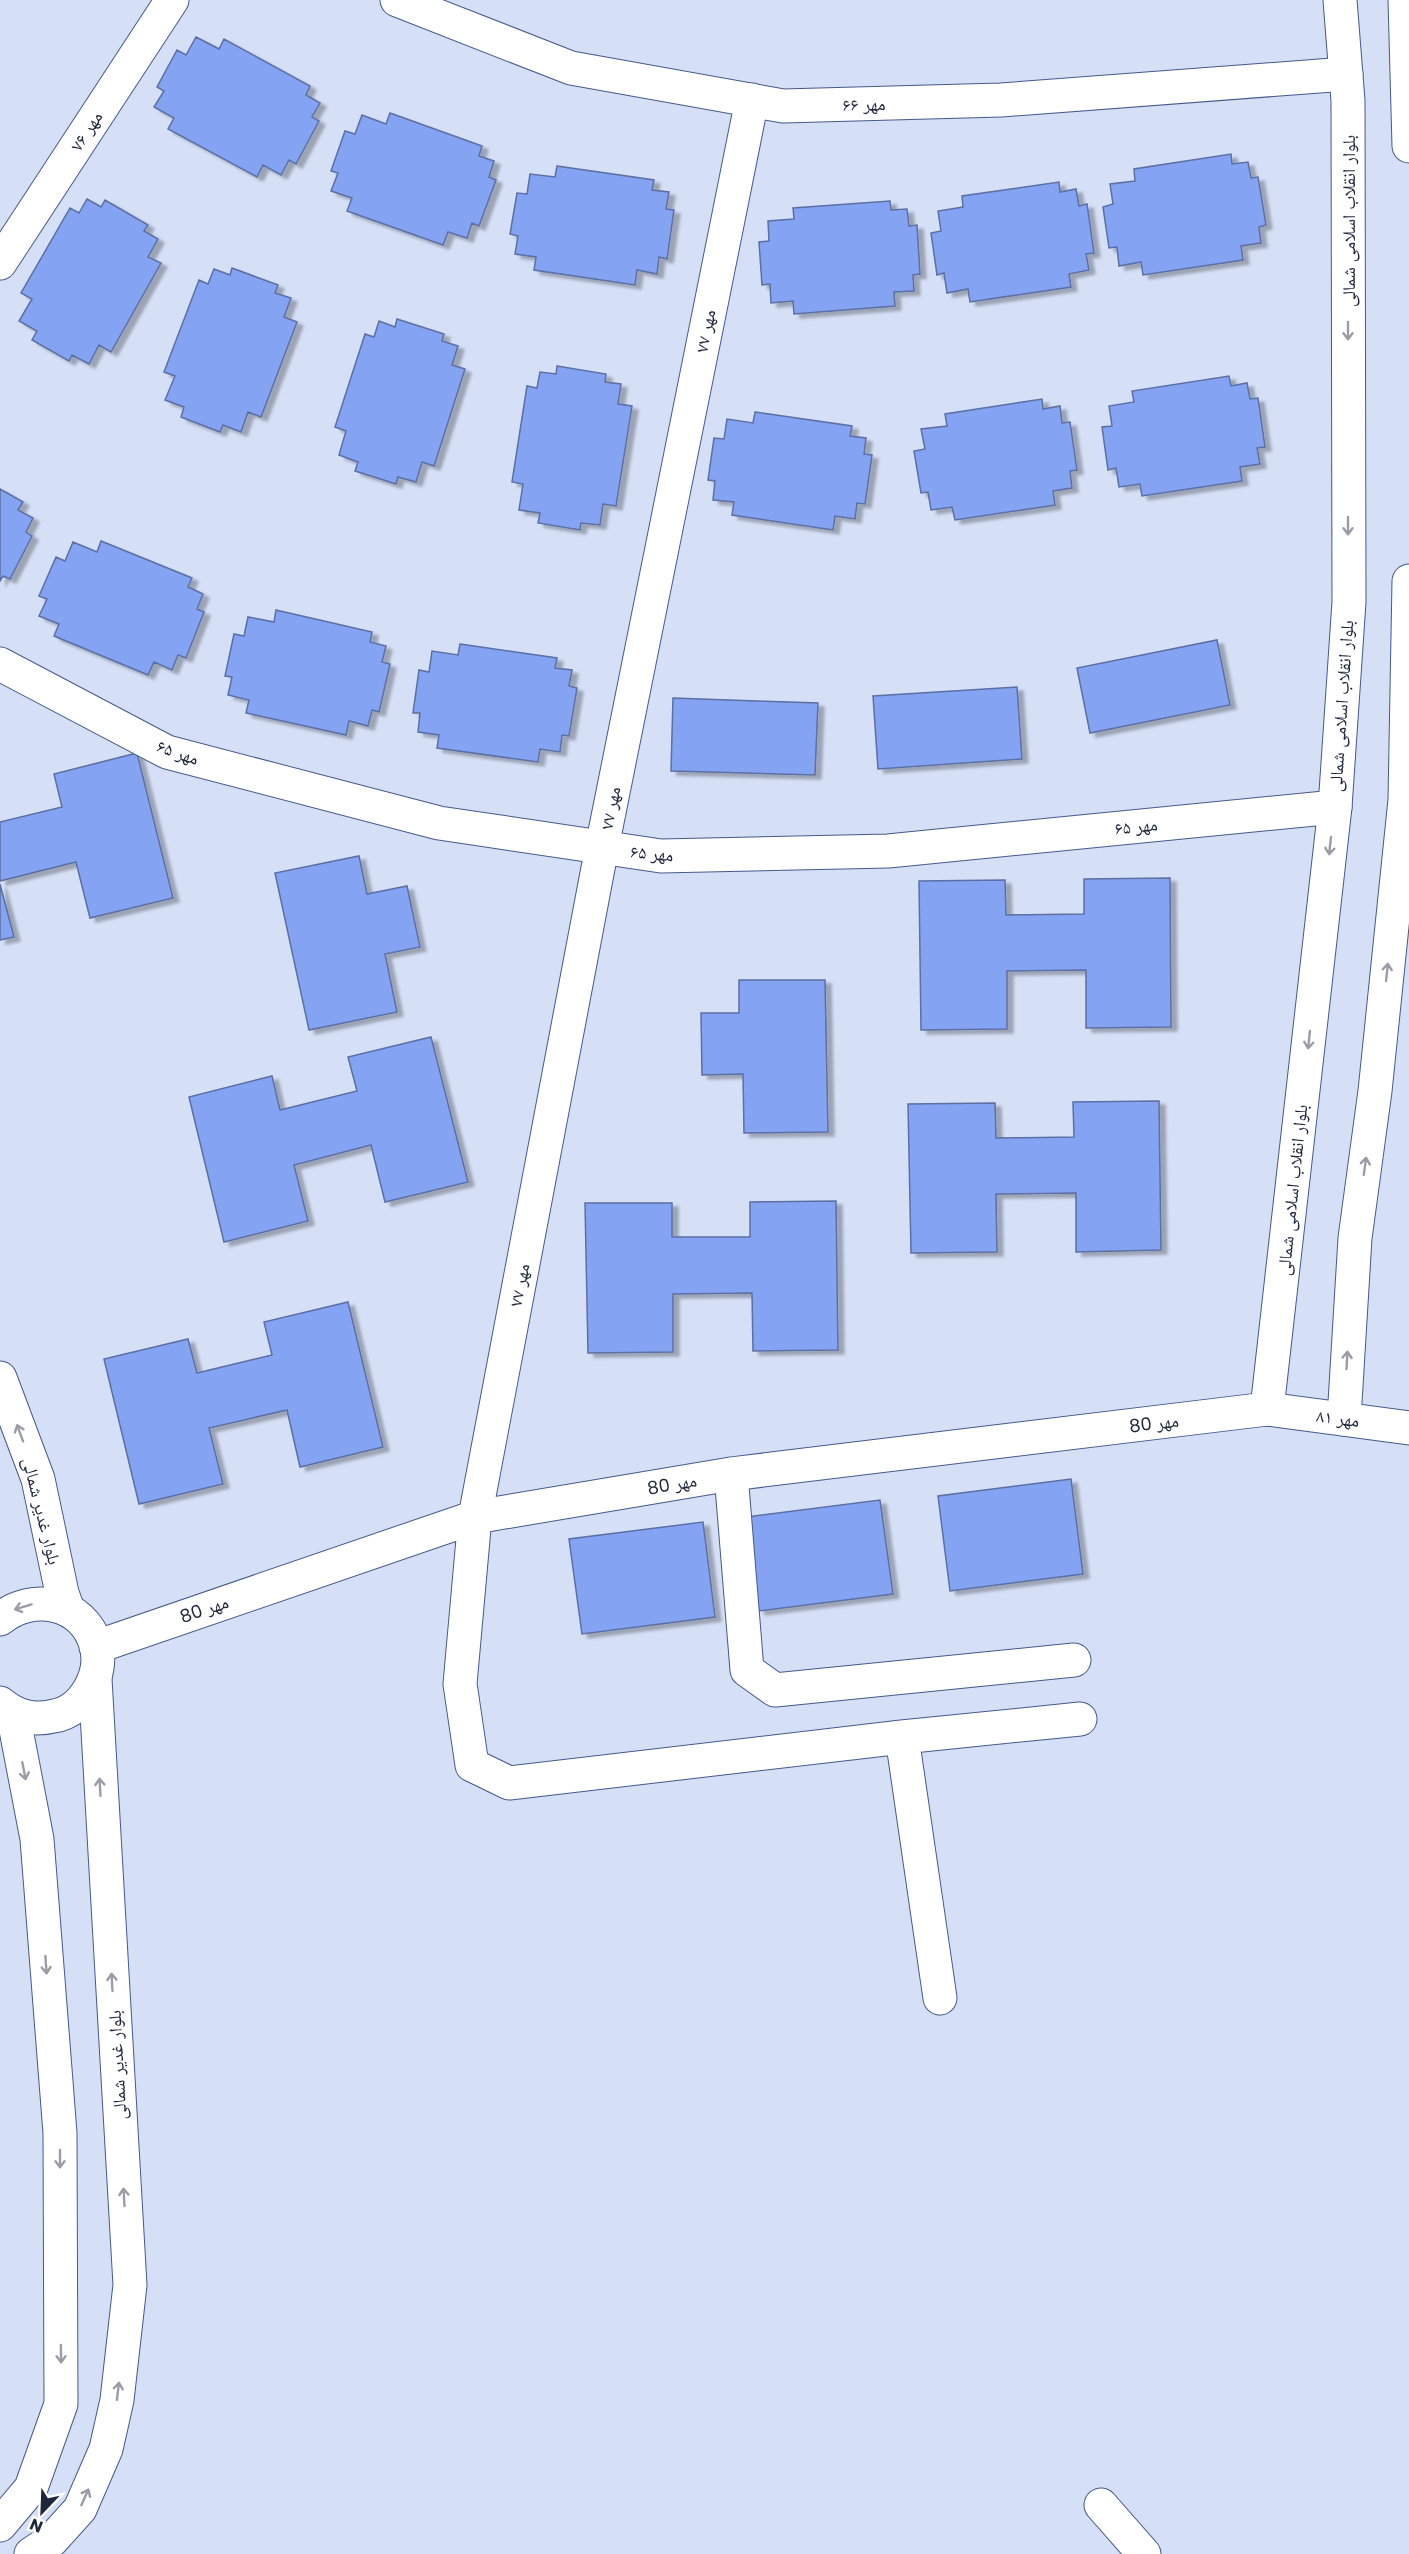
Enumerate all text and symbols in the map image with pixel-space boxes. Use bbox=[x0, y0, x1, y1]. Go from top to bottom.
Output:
street label: مهر ۶۶ bbox=[842, 91, 886, 117]
street label: مهر ۷۶ bbox=[64, 106, 108, 156]
street label: بلوار انقلاب اسلامی شمالی bbox=[1336, 135, 1361, 307]
street label: مهر ۷۷ bbox=[689, 307, 721, 355]
one-way arrow bbox=[1342, 321, 1354, 341]
one-way arrow bbox=[1342, 516, 1354, 536]
street label: بلوار انقلاب اسلامی شمالی bbox=[1323, 619, 1359, 793]
street label: مهر ۶۵ bbox=[153, 733, 203, 771]
street label: مهر ۷۷ bbox=[594, 784, 626, 832]
street label: مهر ۶۵ bbox=[1113, 811, 1159, 841]
one-way arrow bbox=[1324, 836, 1335, 856]
street label: مهر ۶۵ bbox=[629, 839, 675, 867]
one-way arrow bbox=[1382, 963, 1393, 983]
one-way arrow bbox=[1303, 1030, 1314, 1050]
street label: بلوار انقلاب اسلامی شمالی bbox=[1271, 1103, 1313, 1277]
one-way arrow bbox=[1359, 1157, 1370, 1177]
street label: مهر ۷۷ bbox=[503, 1261, 535, 1309]
one-way arrow bbox=[1342, 1351, 1353, 1371]
street label: مهر ۸۱ bbox=[1315, 1403, 1361, 1433]
street label: مهر 80 bbox=[1128, 1408, 1180, 1438]
one-way arrow bbox=[14, 1424, 25, 1442]
street label: بلوار غدیر شمالی bbox=[17, 1455, 67, 1567]
street label: مهر 80 bbox=[645, 1467, 699, 1501]
street label: مهر 80 bbox=[176, 1589, 232, 1629]
one-way arrow bbox=[14, 1602, 33, 1613]
one-way arrow bbox=[19, 1761, 30, 1780]
one-way arrow bbox=[95, 1777, 106, 1797]
one-way arrow bbox=[41, 1954, 52, 1974]
one-way arrow bbox=[106, 1972, 117, 1992]
street label: بلوار غدیر شمالی bbox=[102, 2010, 132, 2120]
one-way arrow bbox=[54, 2148, 66, 2168]
one-way arrow bbox=[119, 2188, 130, 2208]
one-way arrow bbox=[55, 2343, 67, 2363]
one-way arrow bbox=[112, 2382, 123, 2402]
north arrow bbox=[12, 2482, 72, 2542]
one-way arrow bbox=[79, 2489, 91, 2507]
text: N bbox=[26, 2512, 46, 2538]

